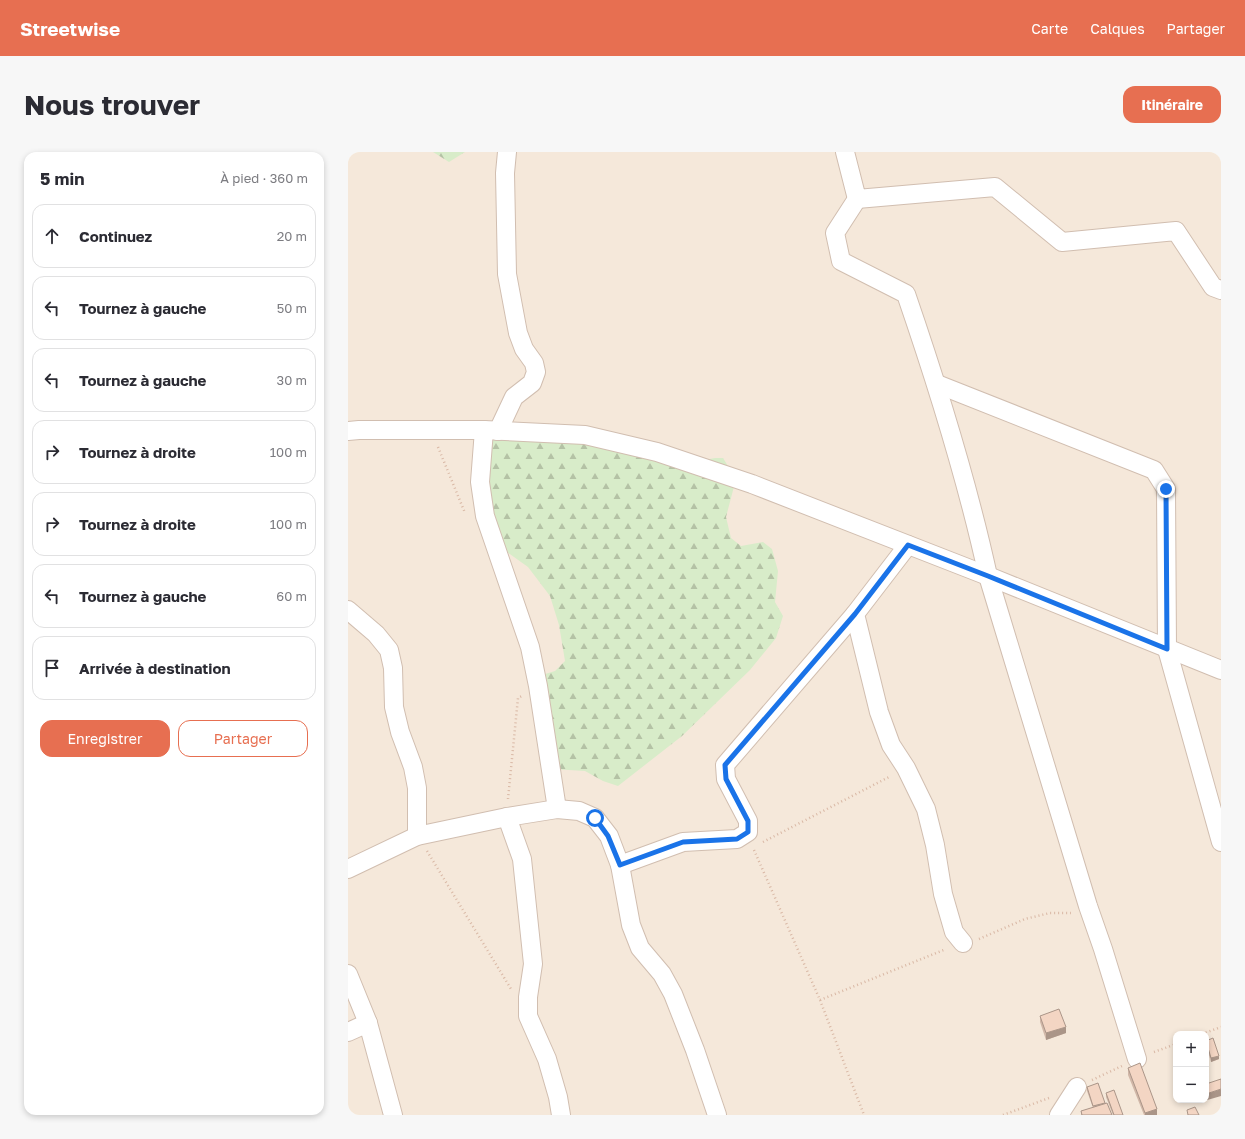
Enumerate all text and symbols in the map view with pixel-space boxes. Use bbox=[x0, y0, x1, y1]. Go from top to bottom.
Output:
text: Streetwise bbox=[20, 17, 120, 40]
text: Carte bbox=[1031, 20, 1068, 37]
text: Calques bbox=[1090, 20, 1145, 37]
text: Partager bbox=[1167, 20, 1225, 37]
button: Itinéraire bbox=[1123, 86, 1221, 123]
text: Nous trouver bbox=[24, 88, 200, 121]
text: 5 min bbox=[40, 168, 84, 189]
text: À pied · 360 m bbox=[220, 170, 308, 186]
icon: ahead bbox=[41, 225, 63, 247]
text: Continuez bbox=[79, 227, 152, 245]
text: 20 m bbox=[277, 228, 307, 244]
icon: left bbox=[41, 297, 63, 319]
text: Tournez à gauche bbox=[79, 299, 206, 317]
text: 50 m bbox=[277, 300, 307, 316]
icon: left bbox=[41, 369, 63, 391]
text: Tournez à gauche bbox=[79, 371, 206, 389]
text: 30 m bbox=[277, 372, 307, 388]
icon: right bbox=[41, 441, 63, 463]
text: Tournez à droite bbox=[79, 443, 196, 461]
text: 100 m bbox=[270, 444, 307, 460]
route end bbox=[1157, 480, 1175, 498]
icon: right bbox=[41, 513, 63, 535]
text: Tournez à droite bbox=[79, 515, 196, 533]
text: 100 m bbox=[270, 516, 307, 532]
icon: left bbox=[41, 585, 63, 607]
text: Tournez à gauche bbox=[79, 587, 206, 605]
text: 60 m bbox=[276, 588, 307, 604]
icon: arrive bbox=[41, 657, 63, 679]
text: Arrivée à destination bbox=[79, 659, 231, 677]
button: Enregistrer bbox=[40, 720, 170, 757]
button: Partager bbox=[178, 720, 308, 757]
route start bbox=[586, 809, 604, 827]
map controls bbox=[1173, 1031, 1209, 1103]
button: + bbox=[1173, 1031, 1209, 1067]
button: − bbox=[1173, 1067, 1209, 1103]

